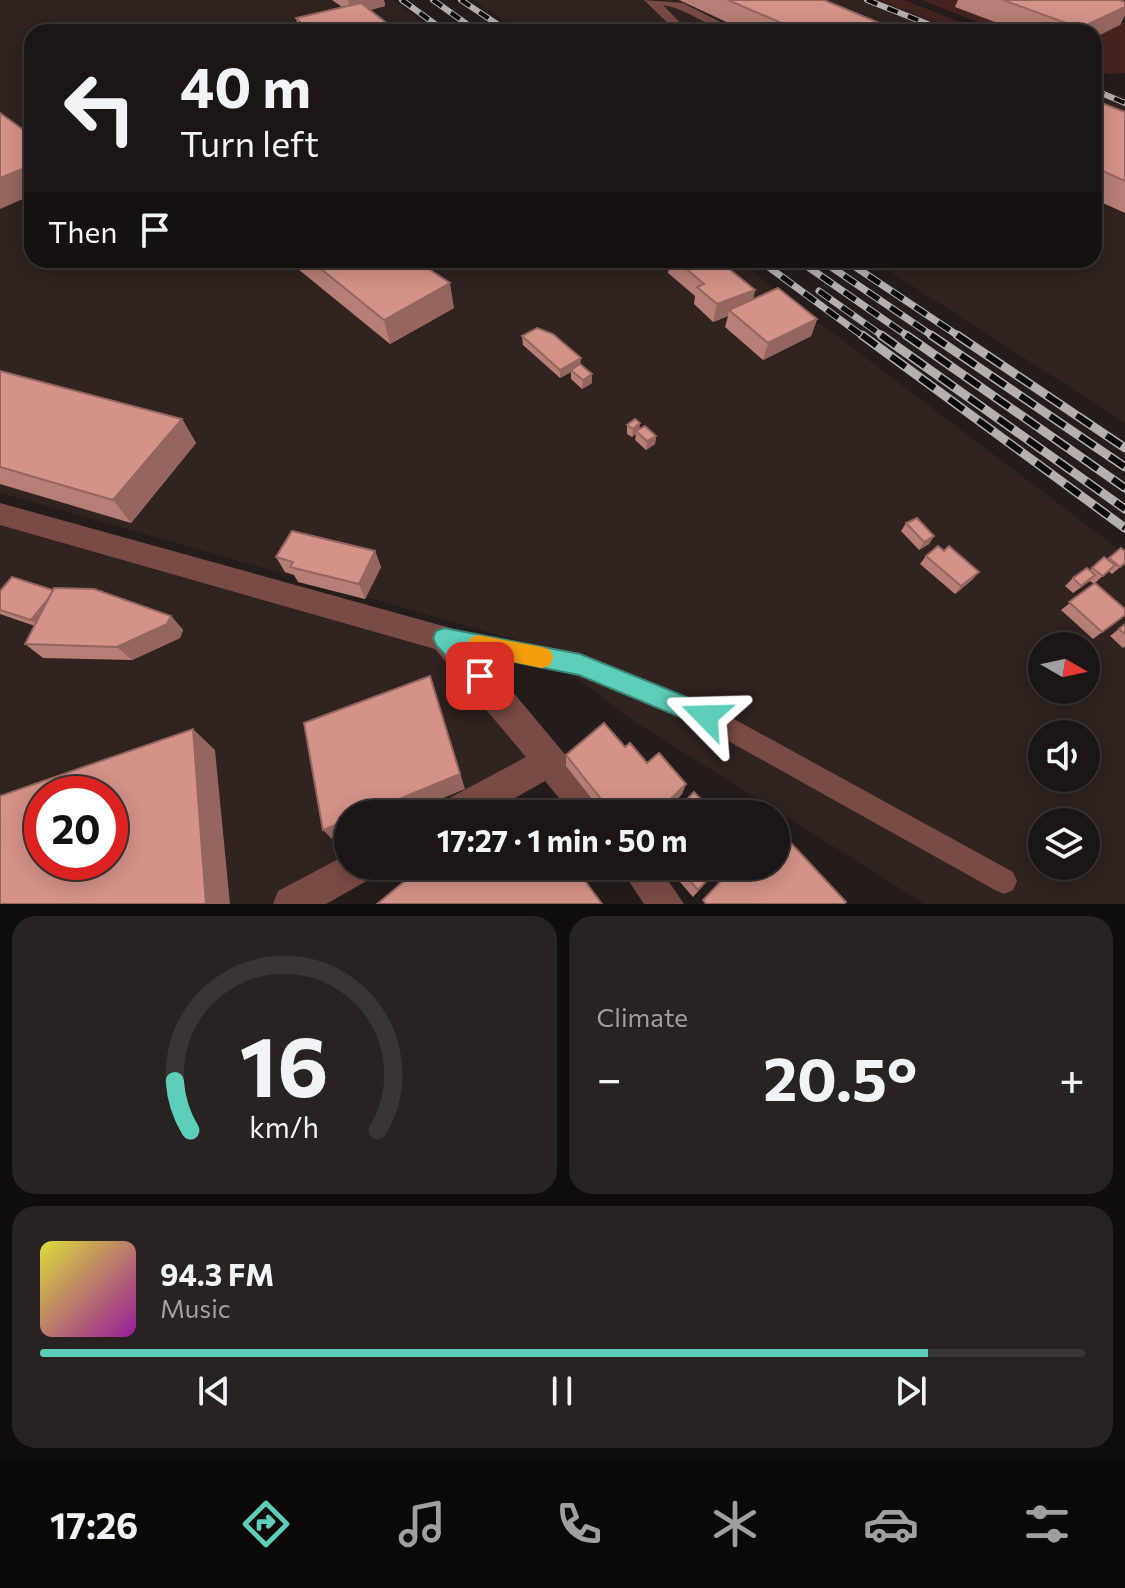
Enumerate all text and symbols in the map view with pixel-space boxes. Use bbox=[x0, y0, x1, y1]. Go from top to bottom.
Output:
text: 40 m bbox=[180, 51, 311, 120]
icon: left bbox=[48, 56, 152, 160]
text: Turn left bbox=[180, 120, 319, 164]
icon: arrive bbox=[133, 208, 177, 252]
text: Then bbox=[48, 212, 117, 249]
north arrow bbox=[1028, 632, 1100, 704]
map controls bbox=[1028, 632, 1100, 880]
pin bbox=[446, 642, 514, 710]
icon: arrive bbox=[458, 654, 502, 698]
position arrow bbox=[664, 674, 748, 758]
button: sound bbox=[1028, 720, 1100, 792]
speed limit sign: 20 bbox=[24, 776, 128, 880]
button: layers bbox=[1028, 808, 1100, 880]
text: 17:27 · 1 min · 50 m bbox=[437, 821, 687, 858]
text: Climate bbox=[597, 1001, 688, 1032]
text: 16 bbox=[240, 1012, 329, 1114]
text: 20.5° bbox=[763, 1040, 917, 1113]
text: − bbox=[597, 1050, 622, 1104]
text: + bbox=[1059, 1050, 1085, 1104]
text: km/h bbox=[249, 1109, 319, 1144]
text: 94.3 FM bbox=[160, 1255, 274, 1292]
text: Music bbox=[160, 1292, 231, 1323]
icon: previous bbox=[192, 1369, 236, 1413]
icon: pause bbox=[540, 1369, 584, 1413]
icon: next bbox=[889, 1369, 933, 1413]
icon: directions bbox=[238, 1496, 294, 1552]
icon: music bbox=[394, 1496, 450, 1552]
icon: phone bbox=[551, 1496, 607, 1552]
icon: climate bbox=[707, 1496, 763, 1552]
icon: car bbox=[863, 1496, 919, 1552]
icon: filters bbox=[1019, 1496, 1075, 1552]
text: 17:26 bbox=[50, 1502, 138, 1546]

